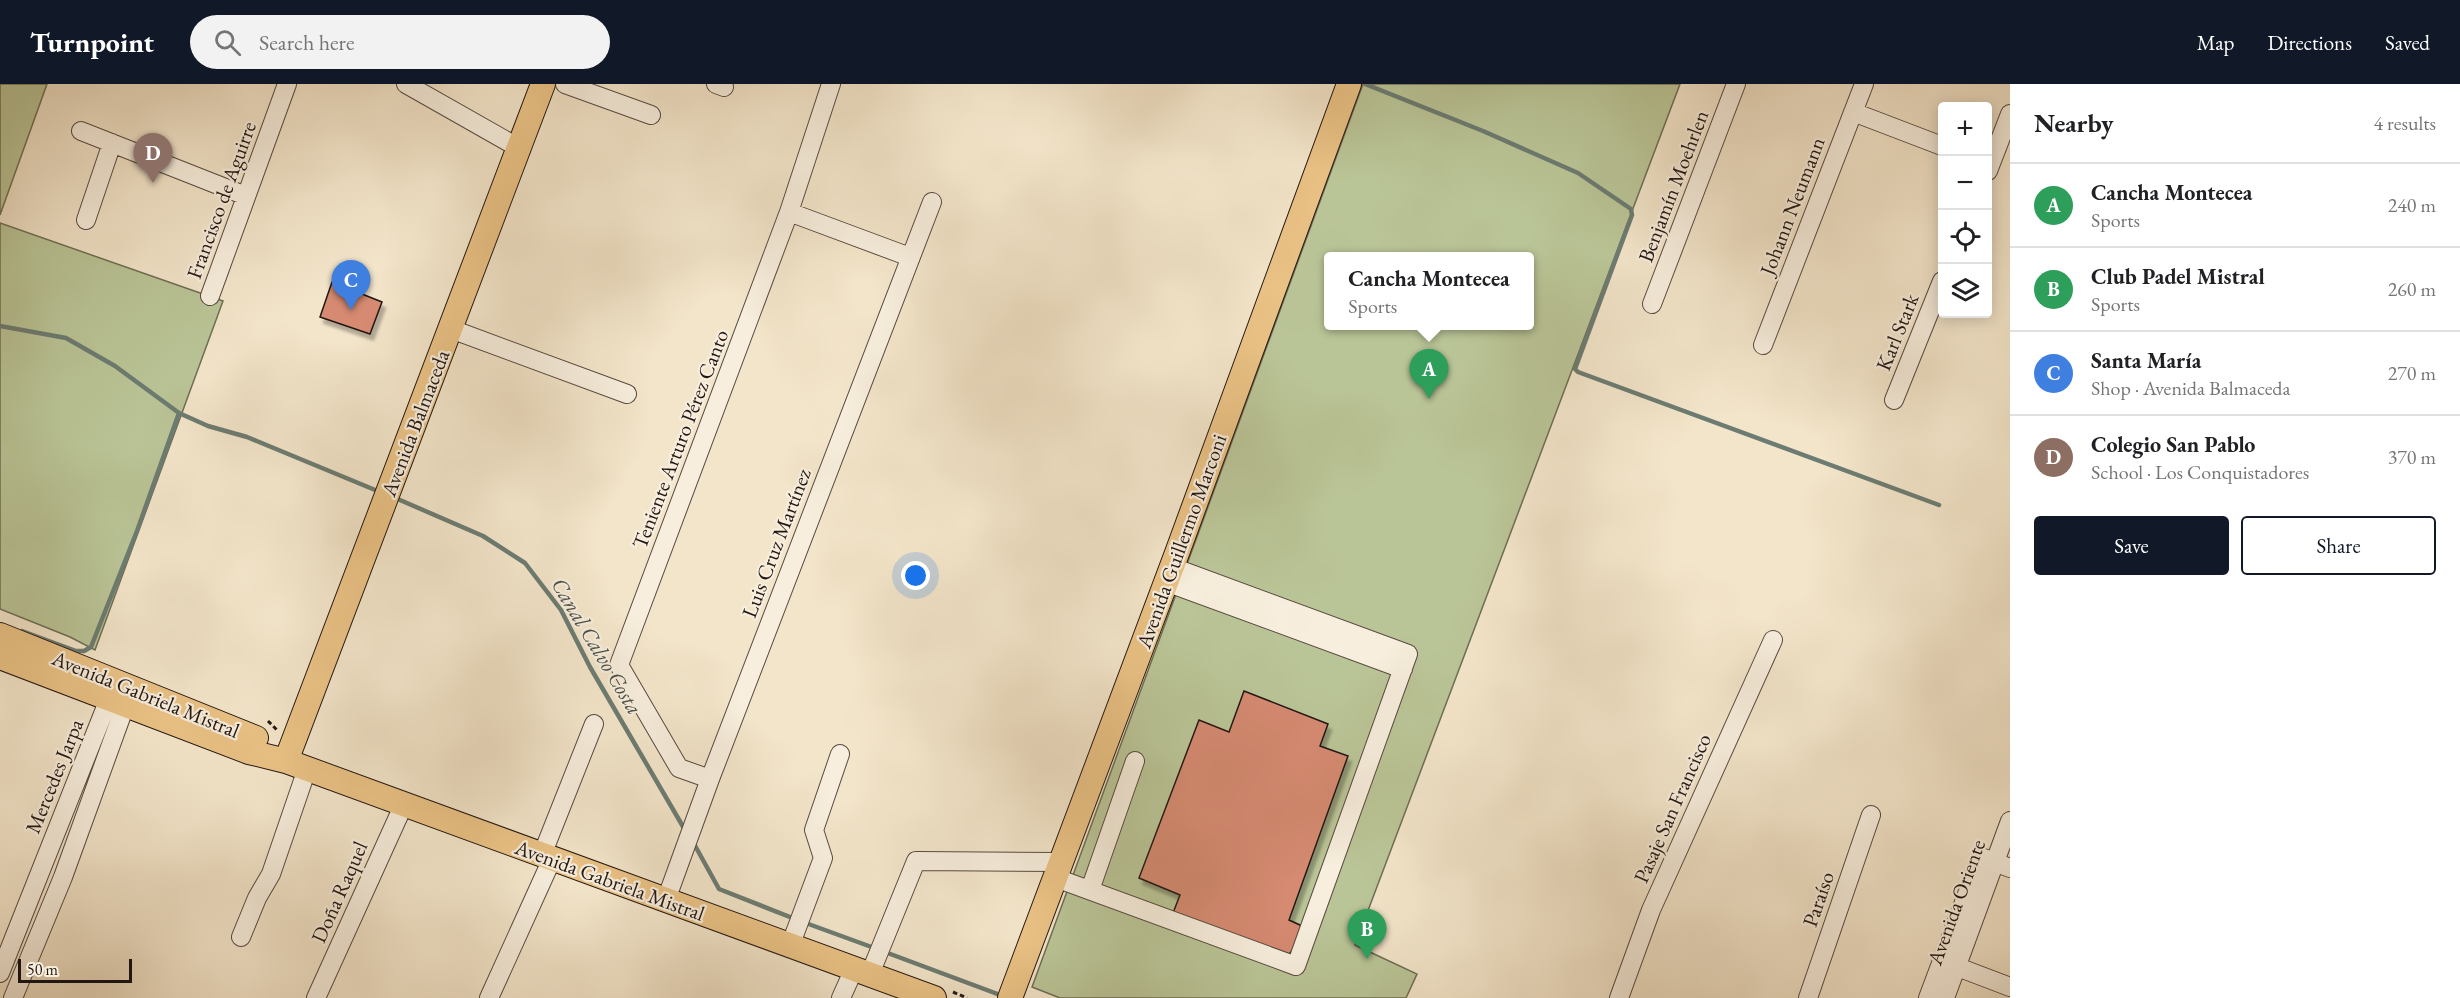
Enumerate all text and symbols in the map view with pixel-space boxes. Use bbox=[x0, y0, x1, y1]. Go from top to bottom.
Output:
search box bbox=[190, 15, 610, 69]
text: Turnpoint bbox=[30, 24, 154, 60]
icon: search bbox=[211, 26, 244, 59]
text: Search here bbox=[259, 28, 355, 57]
text: Map bbox=[2197, 29, 2234, 56]
text: Directions bbox=[2267, 29, 2352, 56]
text: Saved bbox=[2385, 29, 2430, 56]
map controls bbox=[1938, 102, 1992, 318]
button: + bbox=[1938, 102, 1992, 156]
street label: Benjamín Moehrlen bbox=[1632, 106, 1714, 266]
text: Nearby bbox=[2034, 106, 2114, 140]
text: 4 results bbox=[2373, 110, 2436, 136]
street label: Francisco de Aguirre bbox=[180, 118, 262, 282]
street label: Johann Neumann bbox=[1753, 133, 1831, 281]
pin: D bbox=[134, 134, 172, 183]
button: − bbox=[1938, 156, 1992, 210]
text: Cancha Montecea bbox=[2091, 178, 2252, 207]
text: A bbox=[2046, 192, 2061, 218]
text: 240 m bbox=[2388, 192, 2436, 218]
text: Sports bbox=[2091, 207, 2140, 233]
button: locate bbox=[1938, 210, 1992, 264]
popup bbox=[1324, 252, 1534, 330]
pin: C bbox=[332, 260, 370, 310]
text: Club Padel Mistral bbox=[2091, 262, 2265, 291]
text: Cancha Montecea bbox=[1348, 264, 1510, 293]
button: layers bbox=[1938, 264, 1992, 318]
text: B bbox=[2047, 276, 2060, 302]
text: 260 m bbox=[2388, 276, 2436, 302]
street label: Karl Stark bbox=[1869, 289, 1925, 374]
text: Sports bbox=[2091, 291, 2140, 317]
text: Sports bbox=[1348, 293, 1397, 319]
street label: Teniente Arturo Pérez Canto bbox=[626, 325, 734, 553]
street label: Avenida Balmaceda bbox=[374, 345, 456, 501]
text: Santa María bbox=[2091, 346, 2201, 375]
pin: A bbox=[1410, 350, 1448, 399]
text: C bbox=[2046, 360, 2061, 386]
text: 270 m bbox=[2388, 360, 2436, 386]
text: Shop · Avenida Balmaceda bbox=[2091, 375, 2290, 401]
street label: Avenida Guillermo Marconi bbox=[1129, 430, 1232, 653]
text: Colegio San Pablo bbox=[2091, 430, 2255, 459]
text: D bbox=[2046, 444, 2061, 470]
text: 370 m bbox=[2388, 444, 2436, 470]
text: School · Los Conquistadores bbox=[2091, 459, 2309, 485]
street label: Luis Cruz Martínez bbox=[735, 465, 817, 621]
button: Save bbox=[2034, 516, 2229, 575]
button: Share bbox=[2241, 516, 2436, 575]
your location bbox=[901, 561, 930, 590]
water label: Canal Calvo Costa bbox=[545, 572, 649, 720]
street label: Avenida Gabriela Mistral bbox=[47, 644, 244, 744]
street label: Mercedes Jarpa bbox=[19, 714, 89, 837]
street label: Pasaje San Francisco bbox=[1627, 729, 1717, 887]
street label: Avenida Gabriela Mistral bbox=[511, 833, 708, 927]
street label: Avenida Oriente bbox=[1920, 836, 1991, 969]
street label: Doña Raquel bbox=[305, 837, 373, 947]
street label: Paraíso bbox=[1796, 868, 1840, 930]
pin: B bbox=[1348, 910, 1386, 959]
scale bar bbox=[18, 956, 132, 984]
text: 50 m bbox=[27, 959, 58, 980]

